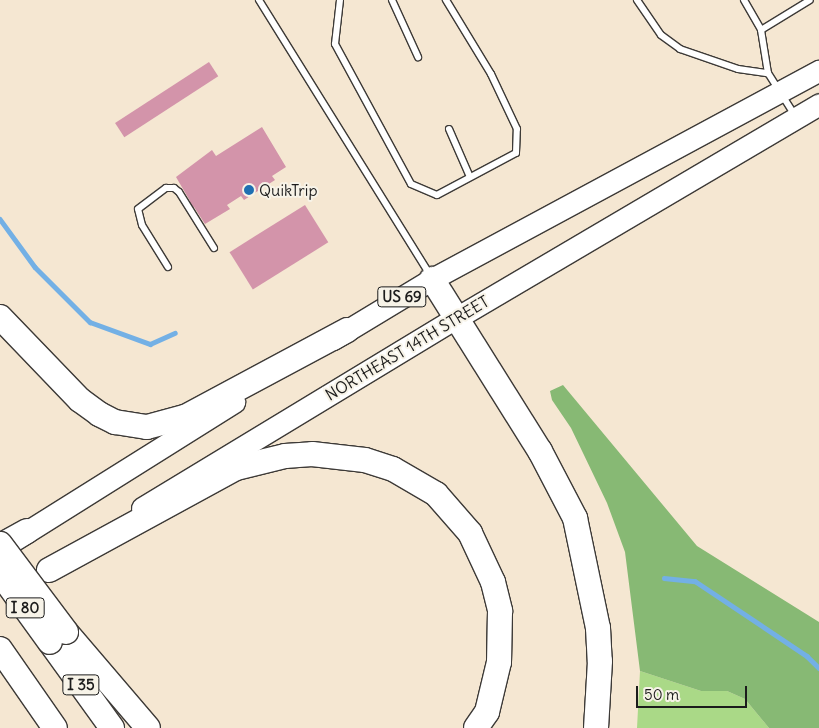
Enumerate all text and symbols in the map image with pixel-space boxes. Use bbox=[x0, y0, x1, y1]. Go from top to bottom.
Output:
place label: QuikTrip bbox=[259, 180, 318, 200]
marker: QuikTrip bbox=[243, 184, 255, 196]
road number: US 69 bbox=[377, 284, 427, 310]
street label: NORTHEAST 14TH STREET bbox=[322, 292, 492, 404]
road number: I 80 bbox=[5, 596, 45, 620]
road number: I 35 bbox=[62, 672, 100, 698]
scale bar bbox=[639, 676, 750, 708]
text: 50 m bbox=[644, 685, 679, 704]

